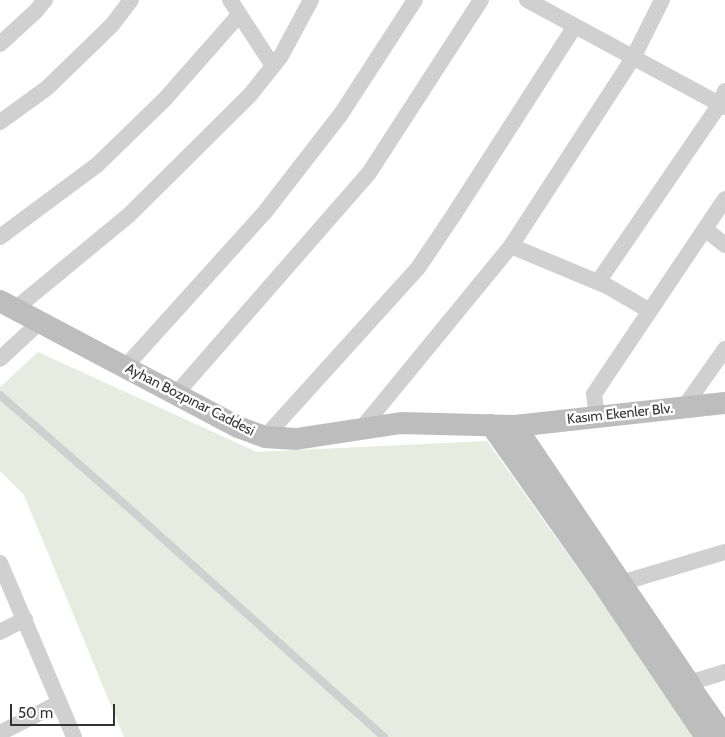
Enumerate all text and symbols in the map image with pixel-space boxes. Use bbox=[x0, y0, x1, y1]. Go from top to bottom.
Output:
street label: Ayhan Bozpınar Caddesi bbox=[123, 360, 257, 440]
street label: Kasım Ekenler Blv. bbox=[566, 400, 674, 428]
scale bar bbox=[12, 694, 118, 726]
text: 50 m bbox=[18, 704, 53, 722]

